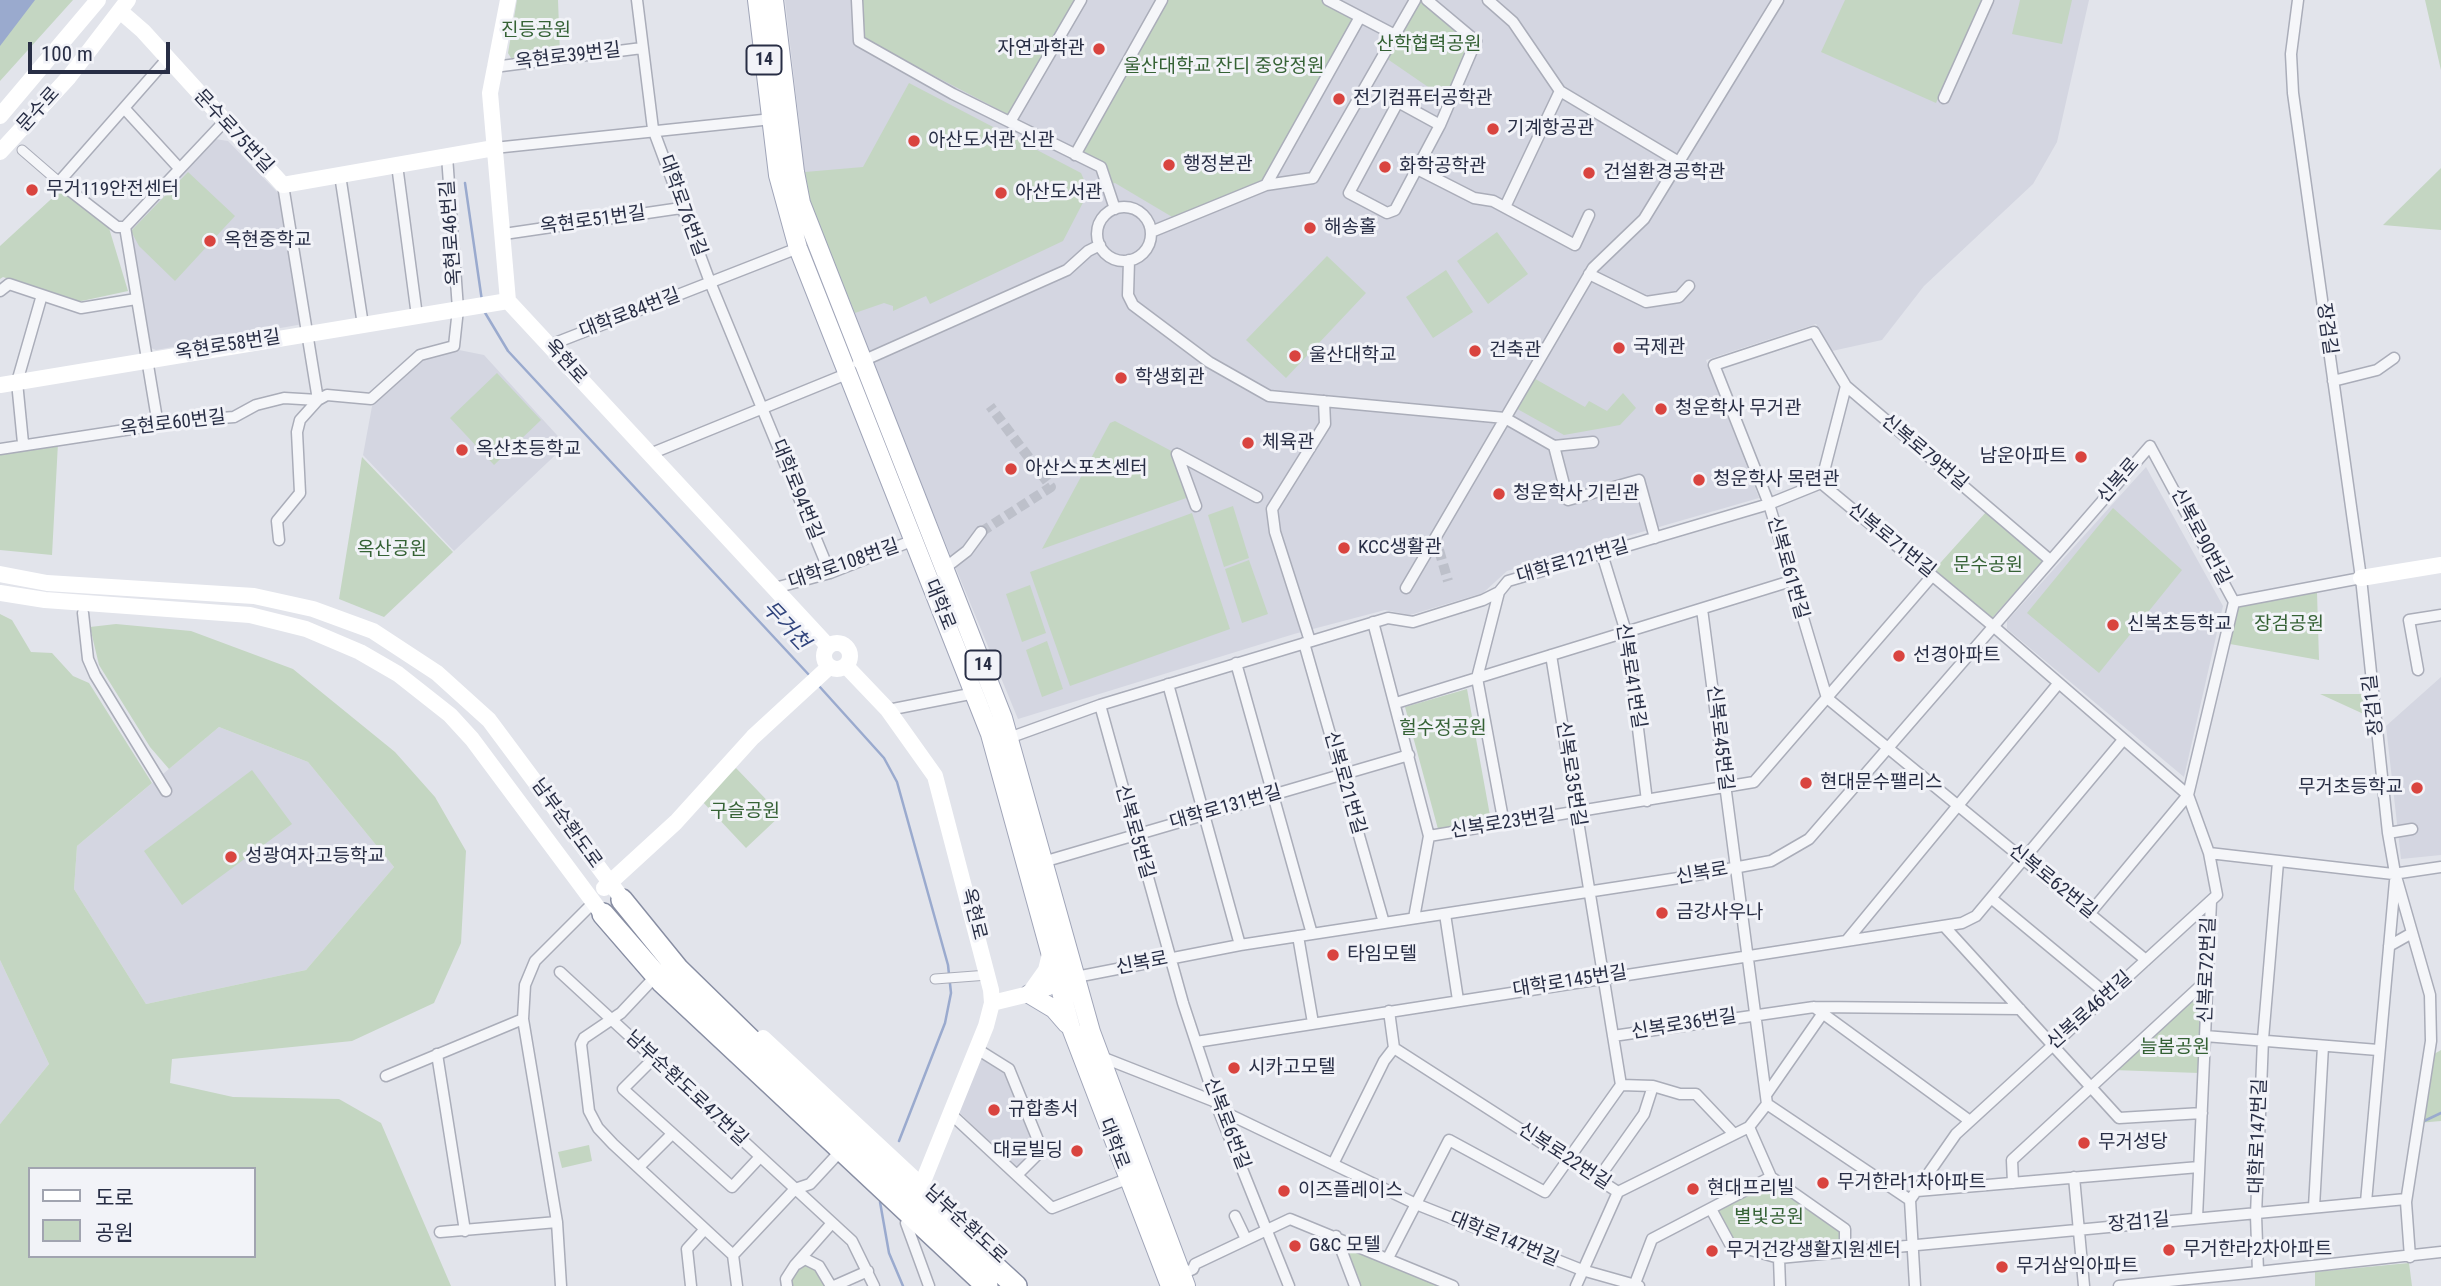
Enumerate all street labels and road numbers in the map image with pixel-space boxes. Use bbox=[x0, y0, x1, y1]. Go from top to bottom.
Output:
street label: 옥현로39번길 bbox=[514, 39, 622, 75]
road number: 14 bbox=[746, 46, 782, 74]
street label: 문수로 bbox=[13, 83, 65, 137]
street label: 문수로75번길 bbox=[188, 85, 278, 179]
street label: 대학로76번길 bbox=[653, 152, 711, 260]
street label: 옥현로46번길 bbox=[437, 179, 467, 287]
street label: 옥현로51번길 bbox=[539, 202, 647, 240]
street label: 대학로84번길 bbox=[576, 284, 684, 344]
street label: 장검길 bbox=[2311, 301, 2341, 357]
street label: 옥현로58번길 bbox=[174, 326, 282, 366]
street label: 옥현로 bbox=[539, 335, 591, 389]
street label: 옥현로60번길 bbox=[119, 406, 227, 442]
street label: 신복로79번길 bbox=[1876, 410, 1972, 496]
street label: 대학로94번길 bbox=[766, 437, 826, 543]
street label: 신복로 bbox=[2093, 454, 2145, 508]
street label: 신복로90번길 bbox=[2165, 485, 2235, 589]
street label: 신복로71번길 bbox=[1843, 499, 1939, 583]
street label: 신복로61번길 bbox=[1761, 514, 1813, 622]
street label: 대학로108번길 bbox=[786, 535, 902, 595]
street label: 대학로121번길 bbox=[1514, 535, 1632, 589]
street label: 대학로 bbox=[919, 576, 959, 634]
street label: 신복로41번길 bbox=[1610, 622, 1650, 730]
road number: 14 bbox=[965, 650, 1000, 680]
street label: 장검1길 bbox=[2359, 673, 2389, 737]
street label: 신복로45번길 bbox=[1701, 684, 1737, 792]
street label: 신복로35번길 bbox=[1550, 720, 1590, 828]
street label: 신복로21번길 bbox=[1318, 729, 1370, 837]
street label: 남부순환도로 bbox=[526, 775, 606, 873]
street label: 대학로131번길 bbox=[1167, 781, 1285, 835]
street label: 신복로5번길 bbox=[1110, 782, 1158, 882]
street label: 신복로23번길 bbox=[1449, 804, 1557, 844]
street label: 신복로62번길 bbox=[2004, 840, 2100, 924]
street label: 신복로 bbox=[1674, 858, 1730, 890]
street label: 옥현로 bbox=[956, 886, 990, 942]
street label: 신복로72번길 bbox=[2195, 917, 2221, 1023]
street label: 신복로 bbox=[1114, 948, 1170, 980]
street label: 대학로145번길 bbox=[1511, 962, 1629, 1002]
street label: 신복로46번길 bbox=[2043, 967, 2137, 1055]
street label: 신복로36번길 bbox=[1630, 1005, 1738, 1045]
street label: 남부순환도로47번길 bbox=[620, 1027, 752, 1151]
street label: 신복로6번길 bbox=[1198, 1075, 1254, 1173]
street label: 대학로147번길 bbox=[2246, 1078, 2272, 1194]
street label: 대학로 bbox=[1093, 1115, 1133, 1173]
street label: 신복로22번길 bbox=[1513, 1119, 1615, 1195]
street label: 남부순환도로 bbox=[919, 1181, 1011, 1269]
street label: 대학로147번길 bbox=[1446, 1208, 1562, 1272]
street label: 장검1길 bbox=[2107, 1209, 2171, 1237]

